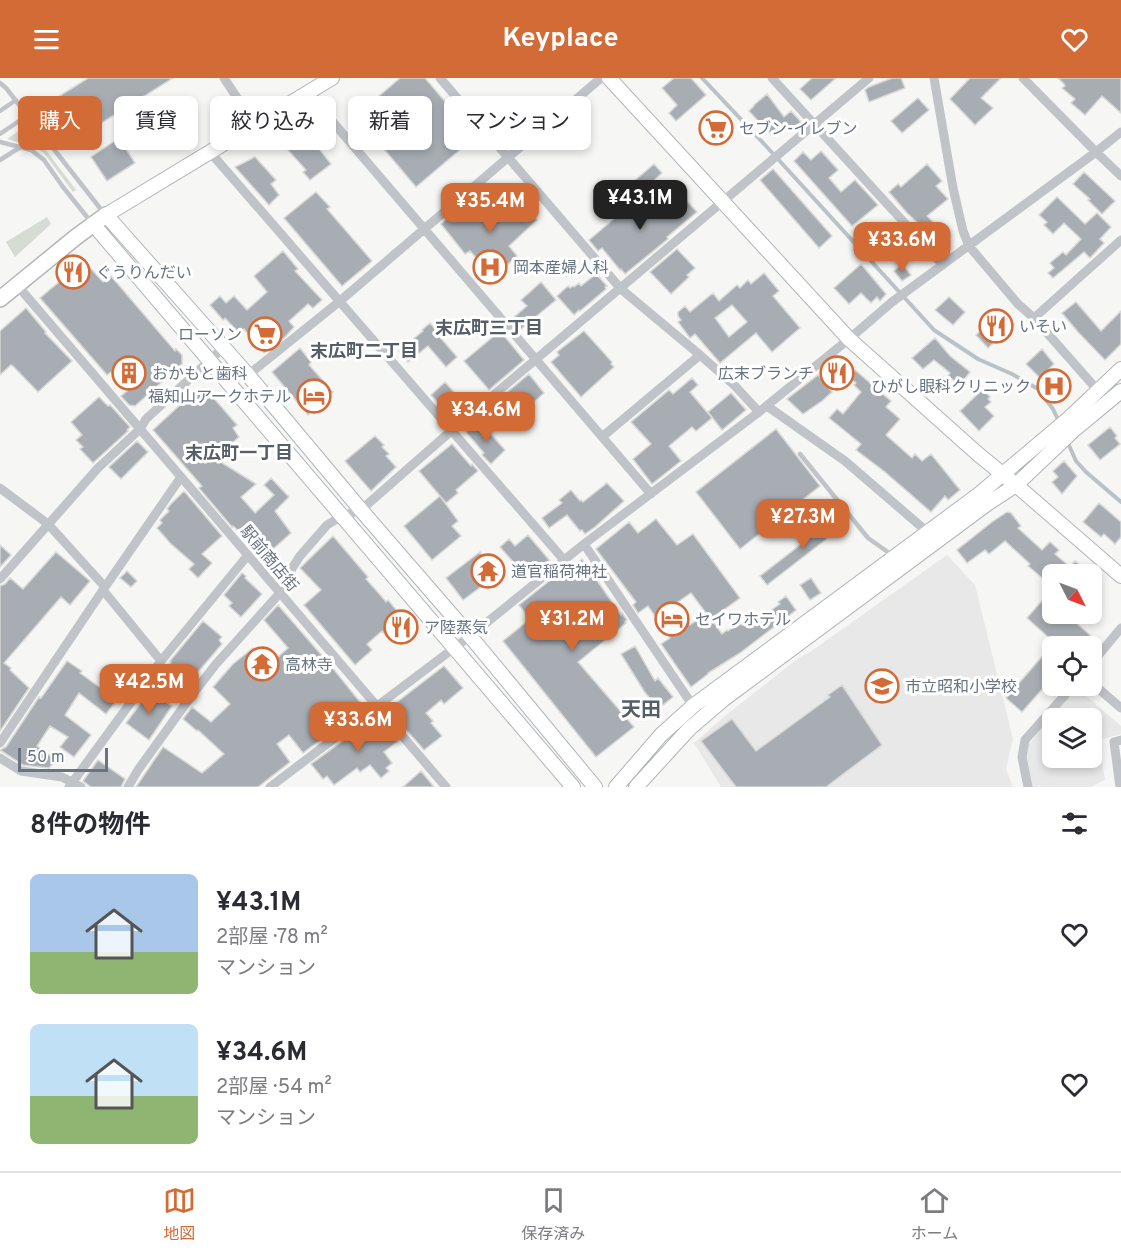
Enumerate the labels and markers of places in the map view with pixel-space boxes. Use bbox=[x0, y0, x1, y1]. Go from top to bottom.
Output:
supermarket icon: セブン-イレブン bbox=[698, 110, 734, 146]
place label: セブン-イレブン bbox=[739, 120, 857, 140]
pin: ¥43.1M bbox=[591, 180, 689, 231]
pin: ¥35.4M bbox=[441, 183, 539, 234]
pin: ¥33.6M bbox=[853, 222, 951, 273]
hospital icon: 岡本産婦人科 bbox=[472, 249, 508, 285]
restaurant icon: ぐうりんだい bbox=[55, 254, 91, 290]
place label: 岡本産婦人科 bbox=[513, 259, 609, 279]
place label: ぐうりんだい bbox=[96, 264, 192, 284]
restaurant icon: いそい bbox=[978, 308, 1014, 344]
supermarket icon: ローソン bbox=[247, 316, 283, 352]
place label: いそい bbox=[1019, 318, 1067, 338]
place label: ローソン bbox=[178, 326, 242, 346]
building icon: おかもと歯科 bbox=[111, 355, 147, 391]
restaurant icon: 広末ブランチ bbox=[819, 355, 855, 391]
place label: おかもと歯科 bbox=[152, 365, 248, 385]
place label: 広末ブランチ bbox=[718, 365, 814, 385]
hospital icon: ひがし眼科クリニック bbox=[1036, 368, 1072, 404]
hotel icon: 福知山アークホテル bbox=[296, 378, 332, 414]
place label: ひがし眼科クリニック bbox=[871, 378, 1031, 398]
place label: 福知山アークホテル bbox=[148, 388, 291, 408]
pin: ¥34.6M bbox=[437, 392, 535, 443]
pin: ¥27.3M bbox=[754, 499, 852, 550]
temple icon: 道官稲荷神社 bbox=[470, 553, 506, 589]
place label: 道官稲荷神社 bbox=[511, 563, 607, 583]
pin: ¥31.2M bbox=[523, 601, 621, 652]
hotel icon: セイワホテル bbox=[654, 601, 690, 637]
restaurant icon: ア陸蒸気 bbox=[383, 609, 419, 645]
place label: セイワホテル bbox=[695, 611, 791, 631]
place label: ア陸蒸気 bbox=[424, 619, 488, 639]
temple icon: 高林寺 bbox=[244, 646, 280, 682]
place label: 高林寺 bbox=[285, 656, 333, 676]
pin: ¥42.5M bbox=[100, 664, 198, 715]
school or university icon: 市立昭和小学校 bbox=[864, 668, 900, 704]
place label: 市立昭和小学校 bbox=[905, 678, 1017, 698]
pin: ¥33.6M bbox=[309, 702, 407, 753]

